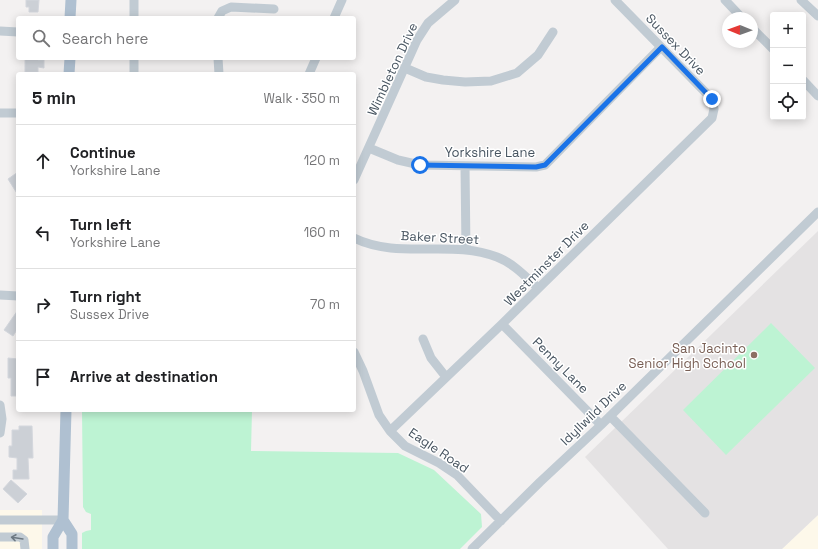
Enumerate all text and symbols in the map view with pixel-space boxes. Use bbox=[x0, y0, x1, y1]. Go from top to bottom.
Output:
street label: Sussex Drive bbox=[642, 10, 709, 79]
north arrow bbox=[722, 12, 758, 48]
map controls bbox=[770, 12, 806, 120]
button: + bbox=[770, 12, 806, 48]
search box bbox=[16, 16, 356, 60]
street label: Wimbleton Drive bbox=[363, 20, 421, 119]
icon: search bbox=[30, 27, 52, 49]
text: Search here bbox=[62, 29, 148, 48]
button: − bbox=[770, 48, 806, 84]
button: locate bbox=[770, 84, 806, 120]
text: 5 min bbox=[32, 87, 76, 109]
text: Walk · 350 m bbox=[263, 90, 340, 107]
route end bbox=[703, 90, 721, 108]
text: Continue bbox=[70, 143, 136, 162]
street label: Yorkshire Lane bbox=[445, 144, 535, 161]
icon: ahead bbox=[32, 150, 54, 172]
text: 120 m bbox=[304, 152, 340, 169]
route start bbox=[411, 156, 429, 174]
text: Yorkshire Lane bbox=[70, 162, 161, 179]
text: Turn left bbox=[70, 215, 132, 234]
street label: Westminster Drive bbox=[500, 217, 592, 309]
icon: left bbox=[32, 222, 54, 244]
text: 160 m bbox=[304, 224, 340, 241]
street label: Baker Street bbox=[400, 227, 480, 248]
text: Yorkshire Lane bbox=[70, 234, 161, 251]
text: Turn right bbox=[70, 287, 141, 306]
icon: right bbox=[32, 294, 54, 316]
text: 70 m bbox=[310, 296, 340, 313]
text: Sussex Drive bbox=[70, 306, 149, 323]
street label: Penny Lane bbox=[529, 334, 592, 397]
place label: San Jacinto Senior High School bbox=[629, 340, 746, 372]
marker: San Jacinto Senior High School bbox=[749, 350, 759, 360]
icon: arrive bbox=[32, 366, 54, 388]
text: Arrive at destination bbox=[70, 367, 218, 386]
street label: Idyllwild Drive bbox=[557, 378, 630, 449]
street label: Eagle Road bbox=[405, 424, 472, 477]
one-way arrow bbox=[11, 534, 24, 542]

